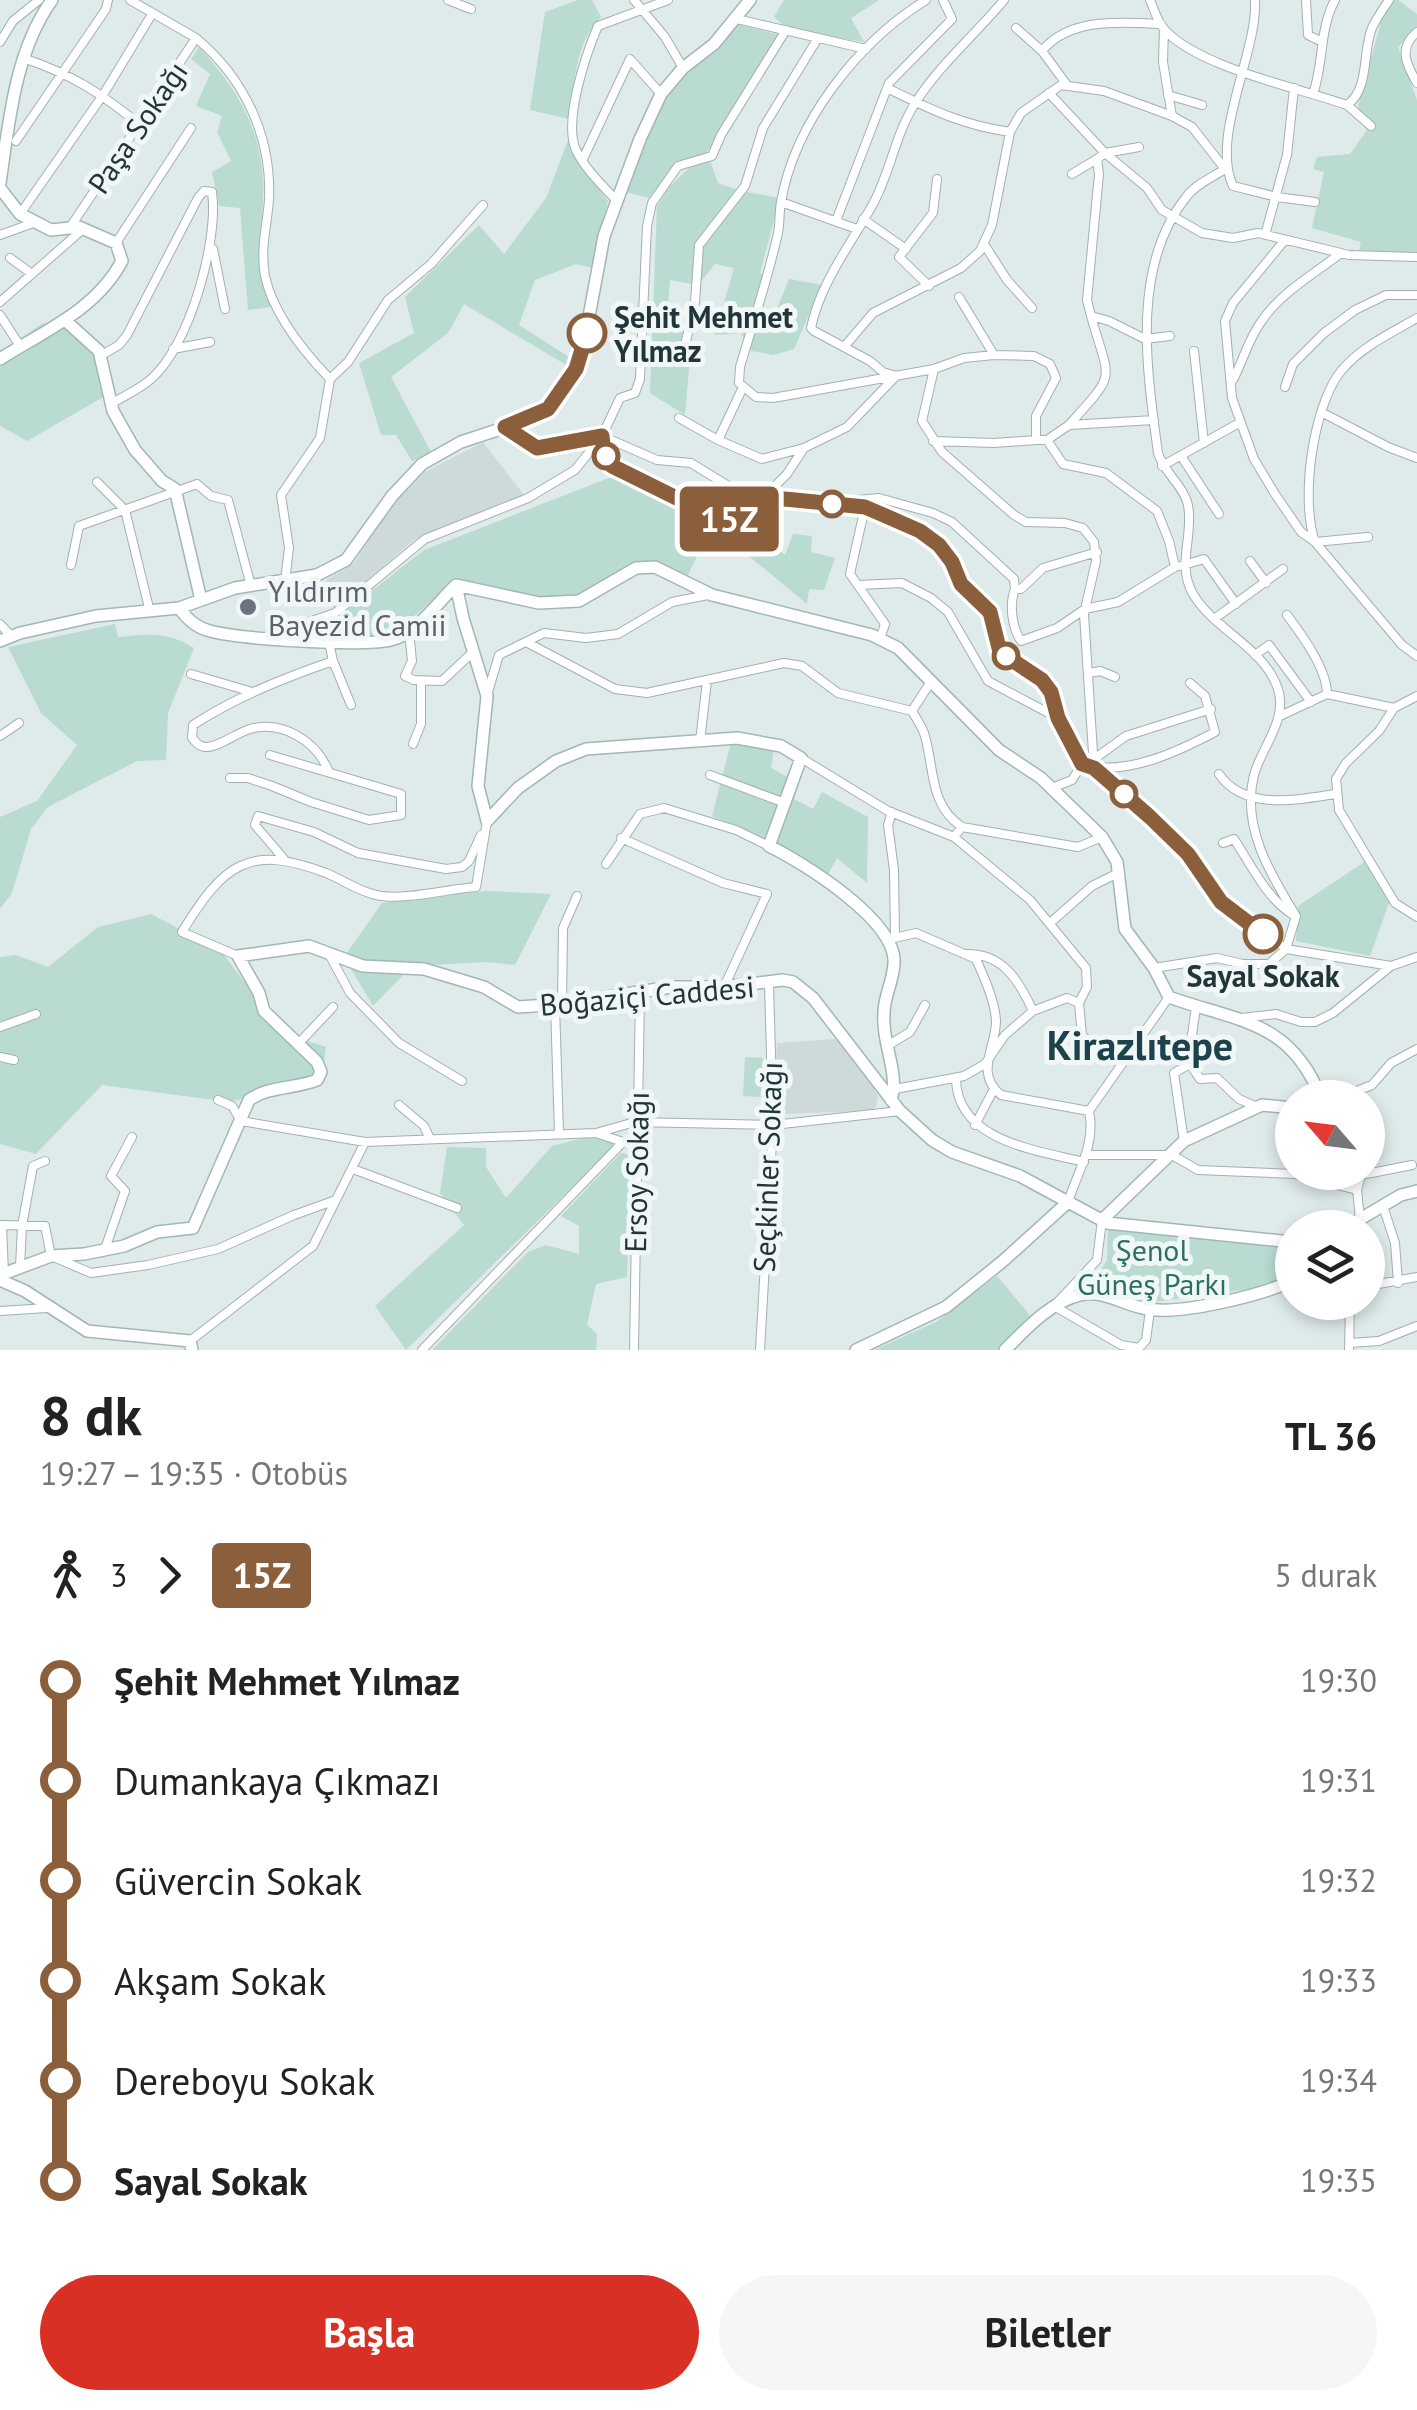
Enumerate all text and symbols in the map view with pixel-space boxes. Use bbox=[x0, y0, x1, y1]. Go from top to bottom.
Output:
street label: Paşa Sokağı bbox=[78, 53, 196, 201]
place label: Şehit Mehmet Yılmaz bbox=[613, 297, 794, 370]
marker: Şehit Mehmet Yılmaz bbox=[568, 314, 606, 352]
unlabelled marker bbox=[593, 443, 619, 469]
line badge: 15Z bbox=[672, 486, 786, 552]
unlabelled marker bbox=[819, 491, 845, 517]
text: 15Z bbox=[700, 496, 758, 542]
place label: Yıldırım Bayezid Camii bbox=[268, 571, 447, 644]
marker: Yıldırım Bayezid Camii bbox=[237, 596, 259, 618]
unlabelled marker bbox=[993, 643, 1019, 669]
unlabelled marker bbox=[1111, 781, 1137, 807]
marker: Sayal Sokak bbox=[1244, 915, 1282, 953]
place label: Sayal Sokak bbox=[1187, 956, 1340, 995]
street label: Boğaziçi Caddesi bbox=[538, 966, 756, 1024]
district label: Kirazlıtepe bbox=[1047, 1019, 1233, 1071]
street label: Seçkinler Sokağı bbox=[744, 1061, 790, 1273]
north arrow bbox=[1275, 1080, 1385, 1190]
map controls bbox=[1275, 1080, 1385, 1320]
street label: Ersoy Sokağı bbox=[615, 1091, 657, 1253]
button: layers bbox=[1275, 1210, 1385, 1320]
park label: Şenol Güneş Parkı bbox=[1077, 1230, 1227, 1303]
text: 8 dk bbox=[40, 1379, 142, 1450]
text: TL 36 bbox=[1285, 1411, 1377, 1460]
text: 19:27 – 19:35 · Otobüs bbox=[40, 1452, 348, 1494]
icon: walk bbox=[40, 1548, 95, 1603]
icon: forward bbox=[142, 1548, 197, 1603]
text: 15Z bbox=[232, 1552, 291, 1598]
text: 3 bbox=[110, 1554, 127, 1596]
text: 5 durak bbox=[1274, 1554, 1377, 1596]
text: Şehit Mehmet Yılmaz bbox=[114, 1656, 460, 1705]
text: 19:30 bbox=[1300, 1659, 1377, 1701]
text: Dumankaya Çıkmazı bbox=[114, 1756, 441, 1805]
text: 19:31 bbox=[1300, 1759, 1377, 1801]
text: Güvercin Sokak bbox=[114, 1856, 362, 1905]
text: 19:32 bbox=[1300, 1859, 1377, 1901]
text: Akşam Sokak bbox=[114, 1956, 326, 2005]
text: 19:33 bbox=[1300, 1959, 1377, 2001]
text: Dereboyu Sokak bbox=[114, 2056, 375, 2105]
text: 19:34 bbox=[1300, 2059, 1377, 2101]
text: Sayal Sokak bbox=[114, 2156, 308, 2205]
text: 19:35 bbox=[1300, 2159, 1377, 2201]
button: Başla bbox=[40, 2275, 699, 2390]
button: Biletler bbox=[719, 2275, 1377, 2390]

